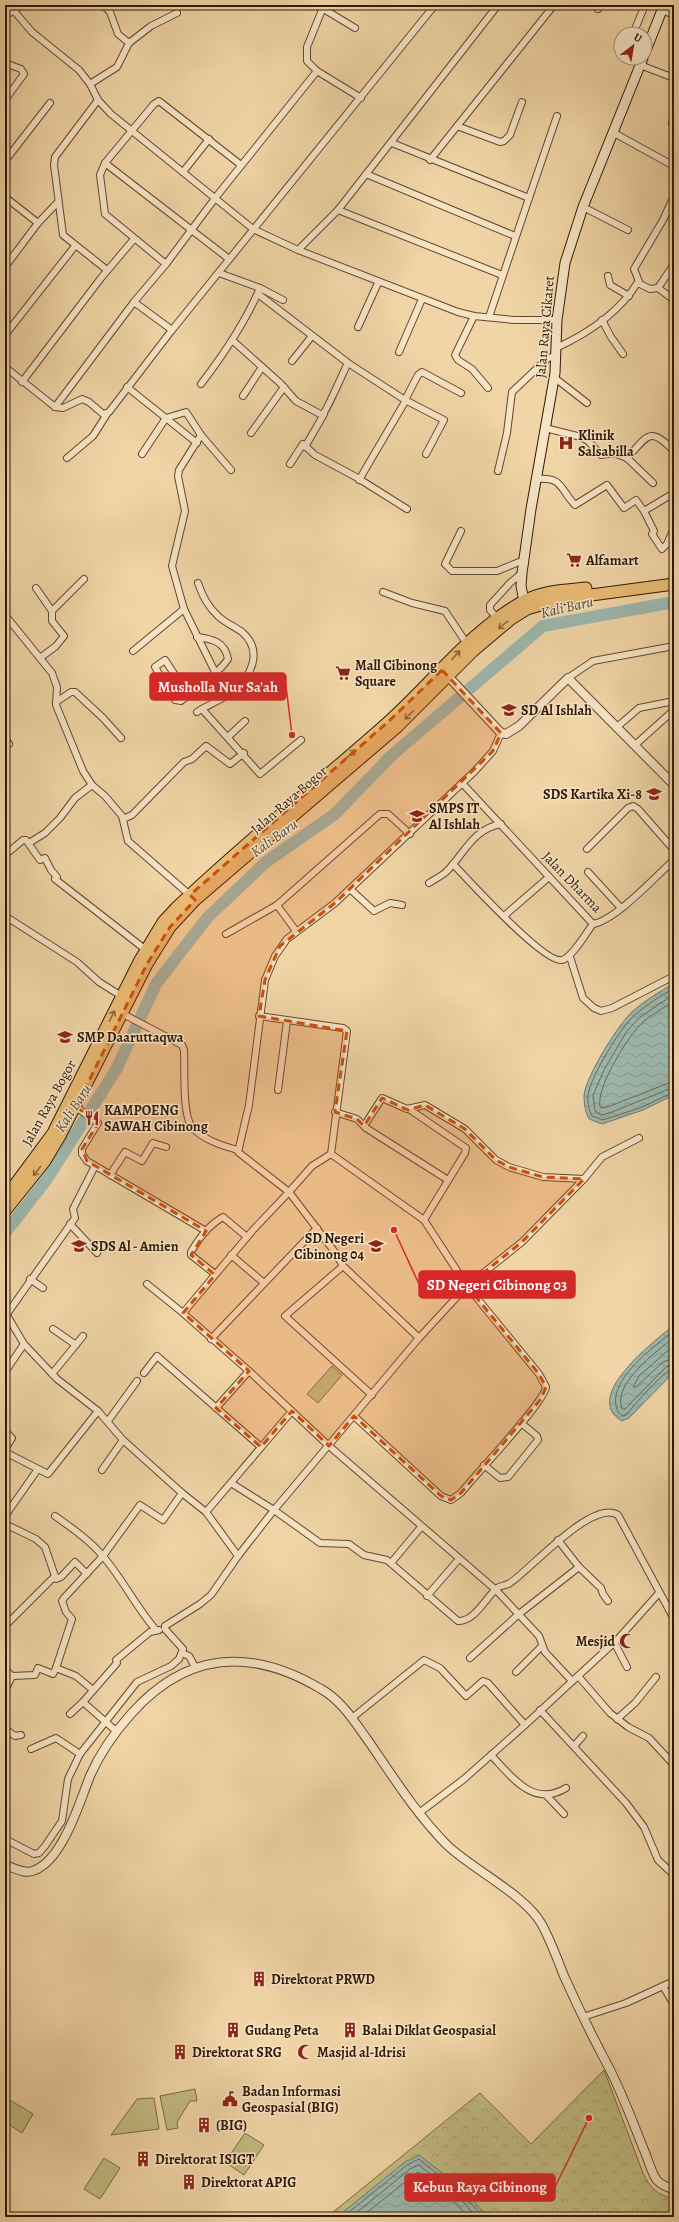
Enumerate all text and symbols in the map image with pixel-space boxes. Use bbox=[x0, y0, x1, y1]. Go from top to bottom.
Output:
north arrow bbox=[613, 26, 653, 66]
text: U bbox=[631, 30, 646, 47]
street label: Jalan Raya Cikaret bbox=[531, 275, 559, 379]
place label: Klinik Salsabilla bbox=[578, 426, 634, 461]
hospital icon: Klinik Salsabilla bbox=[557, 434, 575, 452]
supermarket icon: Alfamart bbox=[565, 551, 583, 569]
place label: Alfamart bbox=[585, 551, 639, 570]
water label: Kali Baru bbox=[539, 591, 595, 623]
one-way arrow bbox=[497, 621, 508, 630]
one-way arrow bbox=[451, 651, 460, 661]
place label: Mall Cibinong Square bbox=[355, 656, 438, 691]
supermarket icon: Mall Cibinong Square bbox=[334, 664, 352, 682]
callout: Musholla Nur Sa'ah bbox=[150, 673, 286, 700]
text: Musholla Nur Sa'ah bbox=[158, 677, 278, 697]
school or university icon: SD Al Ishlah bbox=[500, 701, 518, 719]
place label: SD Al Ishlah bbox=[521, 701, 592, 720]
one-way arrow bbox=[404, 710, 414, 720]
one-way arrow bbox=[346, 749, 356, 758]
street label: Jalan Raya Bogor bbox=[247, 761, 332, 838]
place label: SDS Kartika Xi-8 bbox=[543, 785, 642, 804]
school or university icon: SDS Kartika Xi-8 bbox=[645, 785, 663, 803]
place label: SMPS IT Al Ishlah bbox=[428, 799, 480, 834]
school or university icon: SMPS IT Al Ishlah bbox=[408, 807, 426, 825]
water label: Kali Baru bbox=[246, 814, 302, 862]
street label: Jalan Dharma bbox=[538, 847, 606, 917]
one-way arrow bbox=[109, 1011, 116, 1023]
school or university icon: SMP Daaruttaqwa bbox=[56, 1028, 74, 1046]
place label: SMP Daaruttaqwa bbox=[77, 1028, 184, 1047]
street label: Jalan Raya Bogor bbox=[18, 1056, 81, 1149]
water label: Kali Baru bbox=[50, 1080, 96, 1136]
place label: KAMPOENG SAWAH Cibinong bbox=[104, 1101, 209, 1136]
restaurant icon: KAMPOENG SAWAH Cibinong bbox=[83, 1109, 101, 1127]
one-way arrow bbox=[33, 1165, 41, 1176]
place label: SD Negeri Cibinong 04 bbox=[294, 1229, 364, 1264]
school or university icon: SDS Al - Amien bbox=[70, 1237, 88, 1255]
place label: SDS Al - Amien bbox=[91, 1237, 179, 1256]
school or university icon: SD Negeri Cibinong 04 bbox=[367, 1237, 385, 1255]
callout: SD Negeri Cibinong 03 bbox=[419, 1271, 575, 1298]
text: SD Negeri Cibinong 03 bbox=[427, 1275, 567, 1295]
place label: Mesjid bbox=[576, 1632, 615, 1651]
mosque icon: Mesjid bbox=[618, 1632, 636, 1650]
building icon: Direktorat PRWD bbox=[250, 1970, 268, 1988]
place label: Direktorat PRWD bbox=[271, 1970, 375, 1989]
building icon: Gudang Peta bbox=[224, 2021, 242, 2039]
place label: Gudang Peta bbox=[245, 2021, 319, 2040]
building icon: Balai Diklat Geospasial bbox=[341, 2021, 359, 2039]
place label: Balai Diklat Geospasial bbox=[362, 2021, 496, 2040]
building icon: Direktorat SRG bbox=[171, 2043, 189, 2061]
place label: Direktorat SRG bbox=[192, 2043, 282, 2062]
mosque icon: Masjid al-Idrisi bbox=[296, 2043, 314, 2061]
place label: Masjid al-Idrisi bbox=[317, 2043, 406, 2062]
place label: Badan Informasi Geospasial (BIG) bbox=[242, 2082, 341, 2117]
public building icon: Badan Informasi Geospasial (BIG) bbox=[221, 2090, 239, 2108]
building icon: (BIG) bbox=[195, 2116, 213, 2134]
place label: (BIG) bbox=[216, 2116, 247, 2135]
building icon: Direktorat ISIGT bbox=[134, 2150, 152, 2168]
place label: Direktorat ISIGT bbox=[155, 2150, 254, 2169]
building icon: Direktorat APIG bbox=[180, 2173, 198, 2191]
place label: Direktorat APIG bbox=[201, 2173, 296, 2192]
callout: Kebun Raya Cibinong bbox=[405, 2174, 555, 2201]
text: Kebun Raya Cibinong bbox=[413, 2177, 547, 2197]

